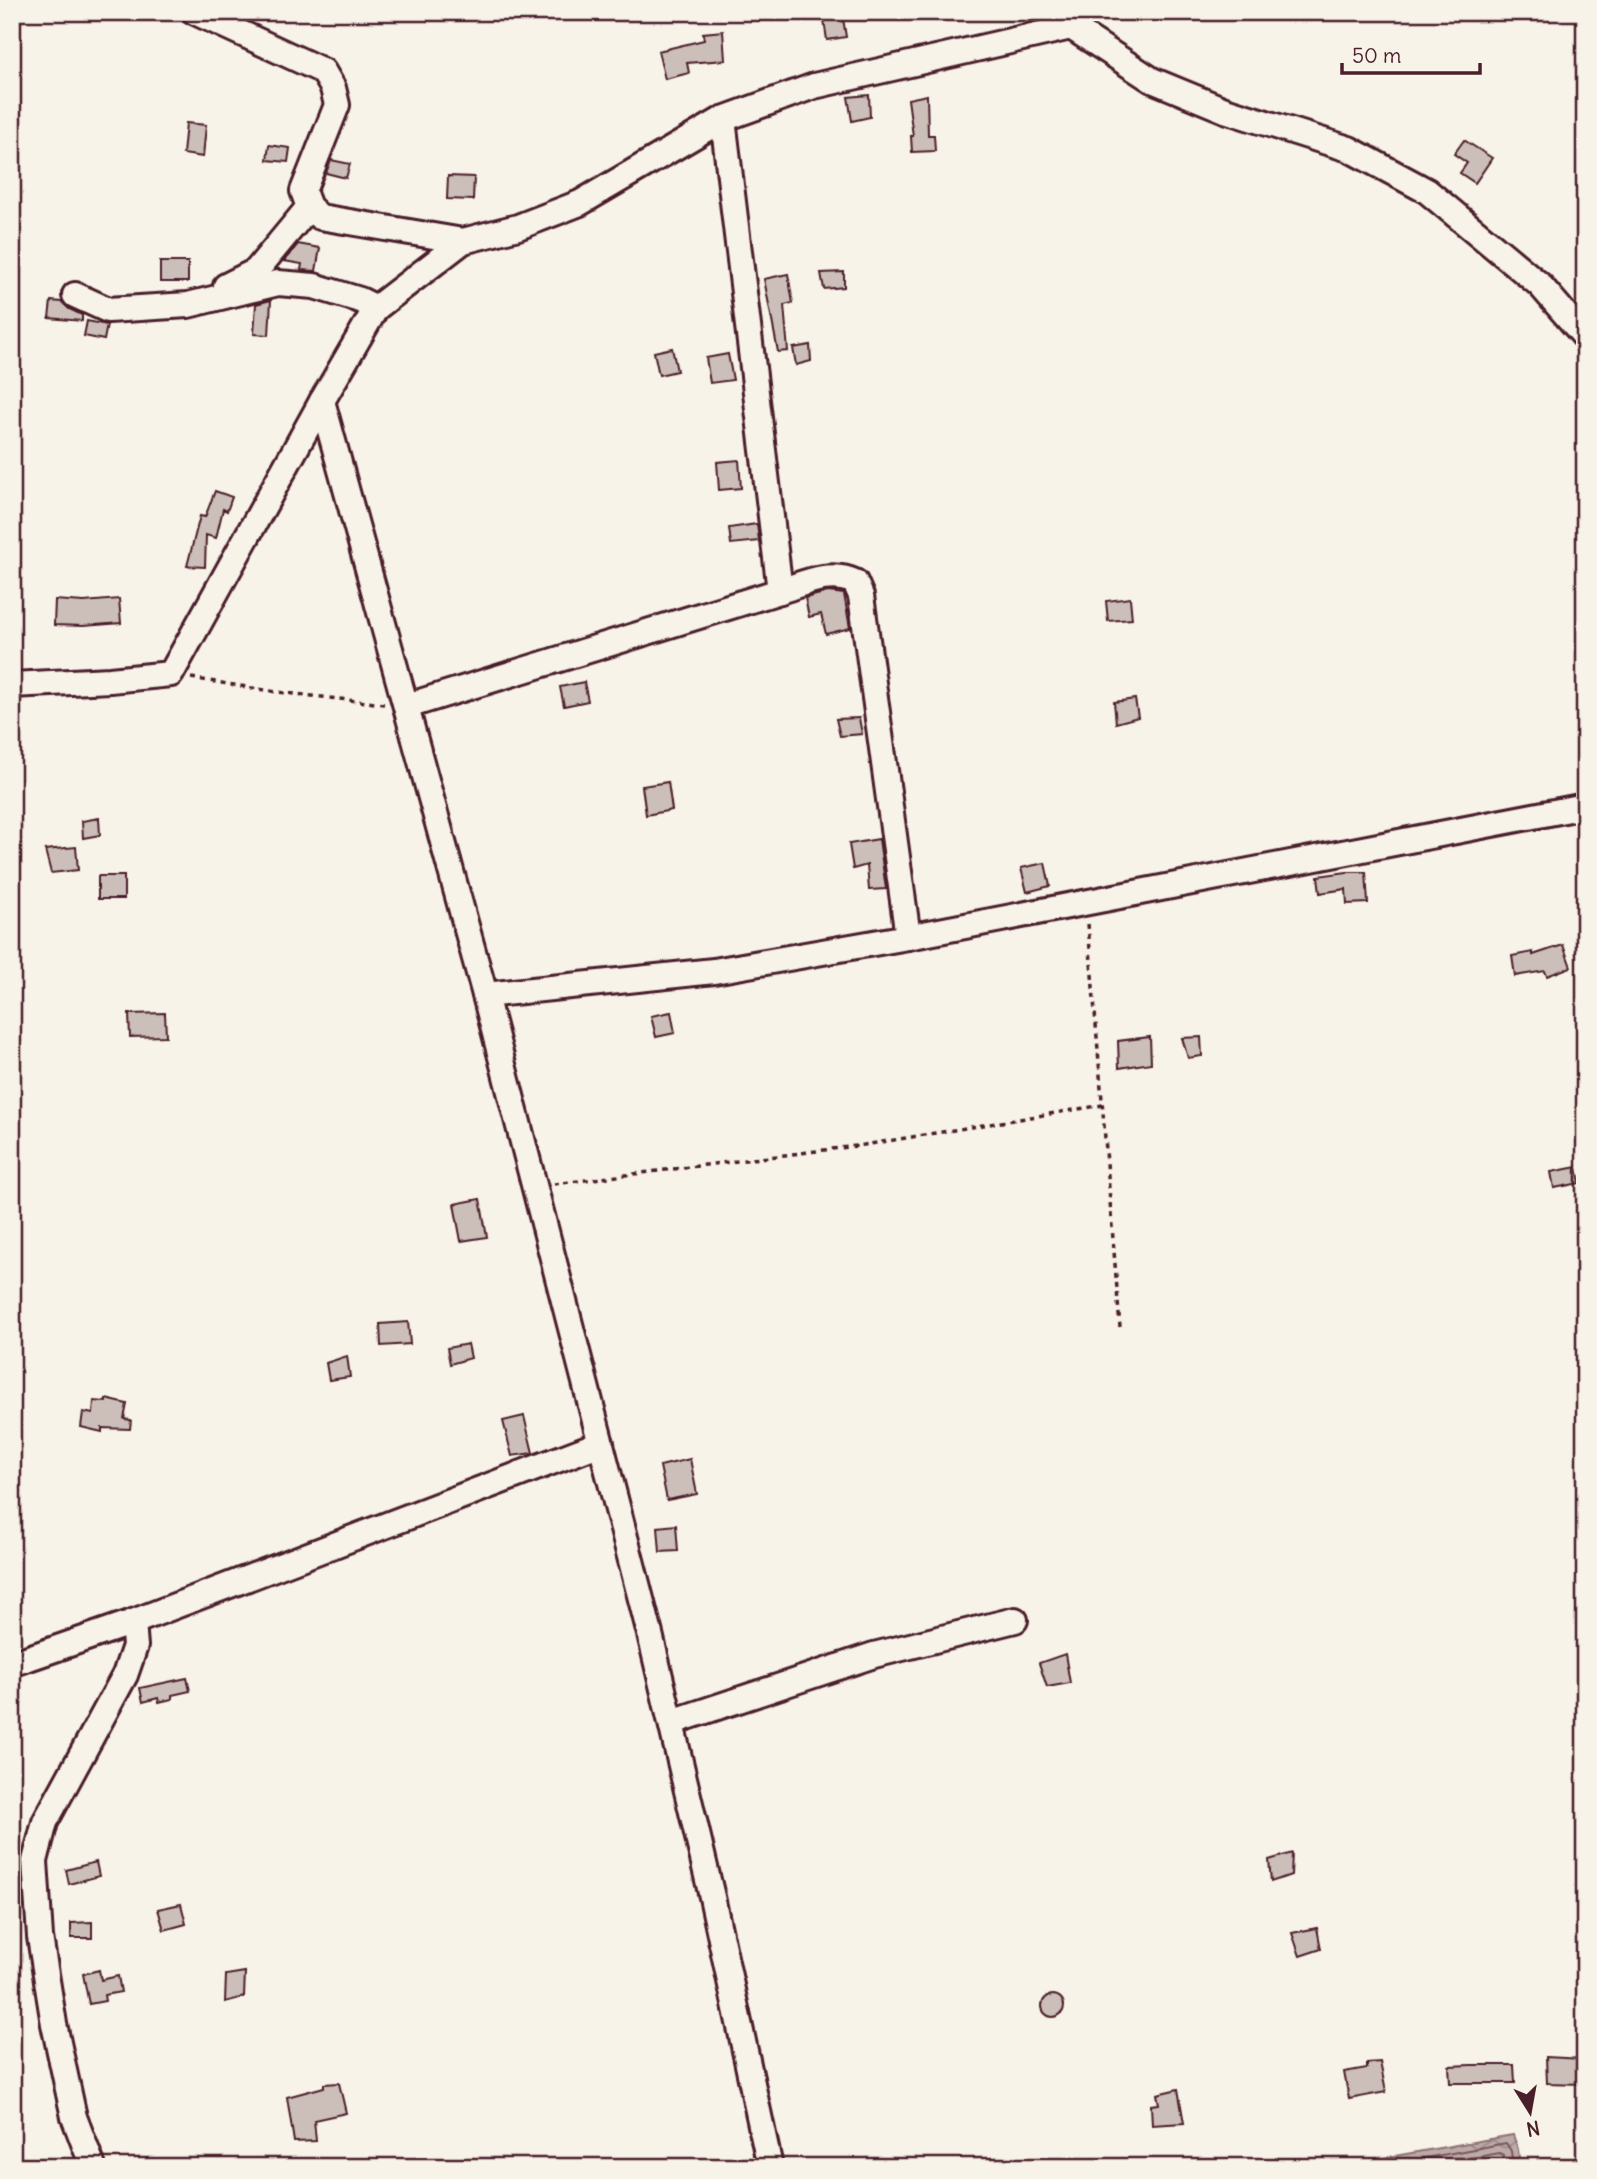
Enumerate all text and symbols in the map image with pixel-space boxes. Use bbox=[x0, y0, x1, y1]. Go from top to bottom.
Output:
scale bar bbox=[1342, 32, 1480, 76]
text: 50 m bbox=[1352, 42, 1401, 69]
north arrow bbox=[1496, 2078, 1566, 2148]
text: N bbox=[1525, 2116, 1542, 2142]

